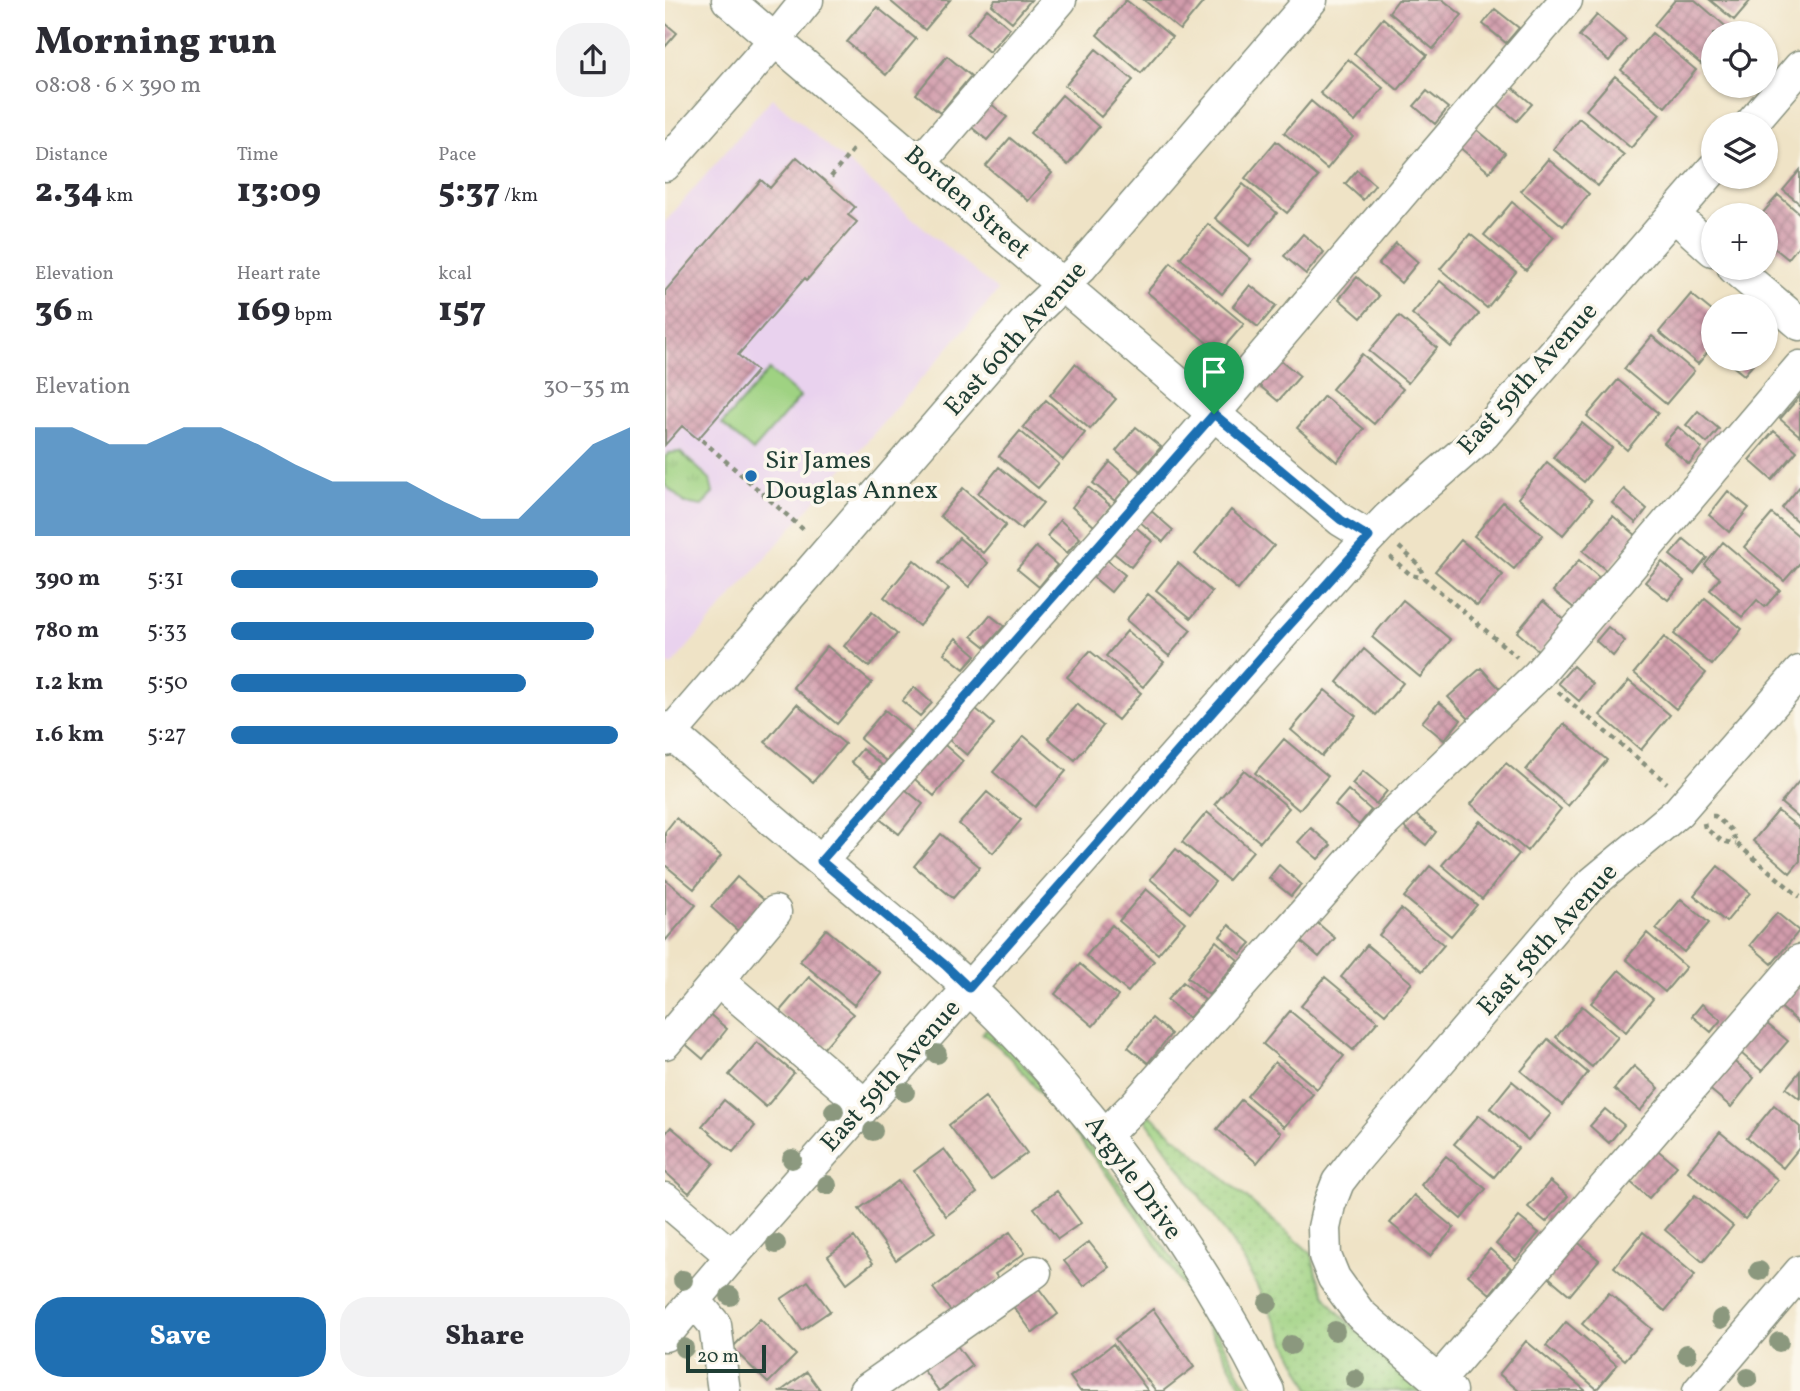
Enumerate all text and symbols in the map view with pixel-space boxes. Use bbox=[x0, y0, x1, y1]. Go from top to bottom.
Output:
text: Morning run bbox=[35, 17, 277, 70]
map controls bbox=[1701, 21, 1778, 371]
button: locate bbox=[1701, 21, 1778, 98]
button: share bbox=[556, 23, 630, 97]
text: 08:08 · 6 × 390 m bbox=[35, 70, 201, 102]
button: layers bbox=[1701, 112, 1778, 189]
street label: Borden Street bbox=[896, 138, 1038, 268]
text: Distance bbox=[35, 142, 108, 168]
text: Time bbox=[237, 142, 278, 168]
text: Pace bbox=[438, 142, 476, 168]
text: 2.34 bbox=[35, 168, 102, 216]
text: 13:09 bbox=[237, 168, 321, 216]
text: 5:37 bbox=[438, 168, 500, 216]
text: km bbox=[102, 183, 133, 209]
text: /km bbox=[500, 183, 538, 209]
button: + bbox=[1701, 203, 1778, 280]
street label: East 60th Avenue bbox=[936, 254, 1096, 424]
text: Elevation bbox=[35, 261, 114, 287]
text: Heart rate bbox=[237, 261, 321, 287]
text: kcal bbox=[438, 261, 472, 287]
text: 36 bbox=[35, 287, 73, 335]
text: 169 bbox=[237, 287, 291, 335]
text: 157 bbox=[438, 287, 486, 335]
button: − bbox=[1701, 294, 1778, 371]
street label: East 59th Avenue bbox=[1450, 295, 1606, 463]
text: m bbox=[73, 302, 93, 328]
text: bpm bbox=[291, 302, 333, 328]
pin bbox=[1184, 342, 1244, 414]
icon: arrive bbox=[1195, 353, 1233, 391]
text: Elevation bbox=[35, 371, 131, 403]
text: 30–35 m bbox=[543, 371, 630, 403]
place label: Sir James Douglas Annex bbox=[765, 443, 938, 509]
marker: Sir James Douglas Annex bbox=[743, 468, 759, 484]
text: 390 m bbox=[35, 563, 100, 595]
text: 5:31 bbox=[147, 563, 184, 595]
text: 780 m bbox=[35, 615, 99, 647]
text: 5:33 bbox=[147, 615, 187, 647]
text: 1.2 km bbox=[35, 667, 104, 699]
text: 5:50 bbox=[147, 667, 188, 699]
text: 1.6 km bbox=[35, 719, 104, 751]
text: 5:27 bbox=[147, 719, 186, 751]
street label: East 58th Avenue bbox=[1470, 856, 1626, 1024]
street label: East 59th Avenue bbox=[813, 992, 969, 1160]
street label: Argyle Drive bbox=[1076, 1109, 1190, 1247]
button: Save bbox=[35, 1297, 326, 1377]
button: Share bbox=[340, 1297, 630, 1377]
scale bar bbox=[686, 1342, 767, 1374]
text: 20 m bbox=[697, 1344, 739, 1370]

